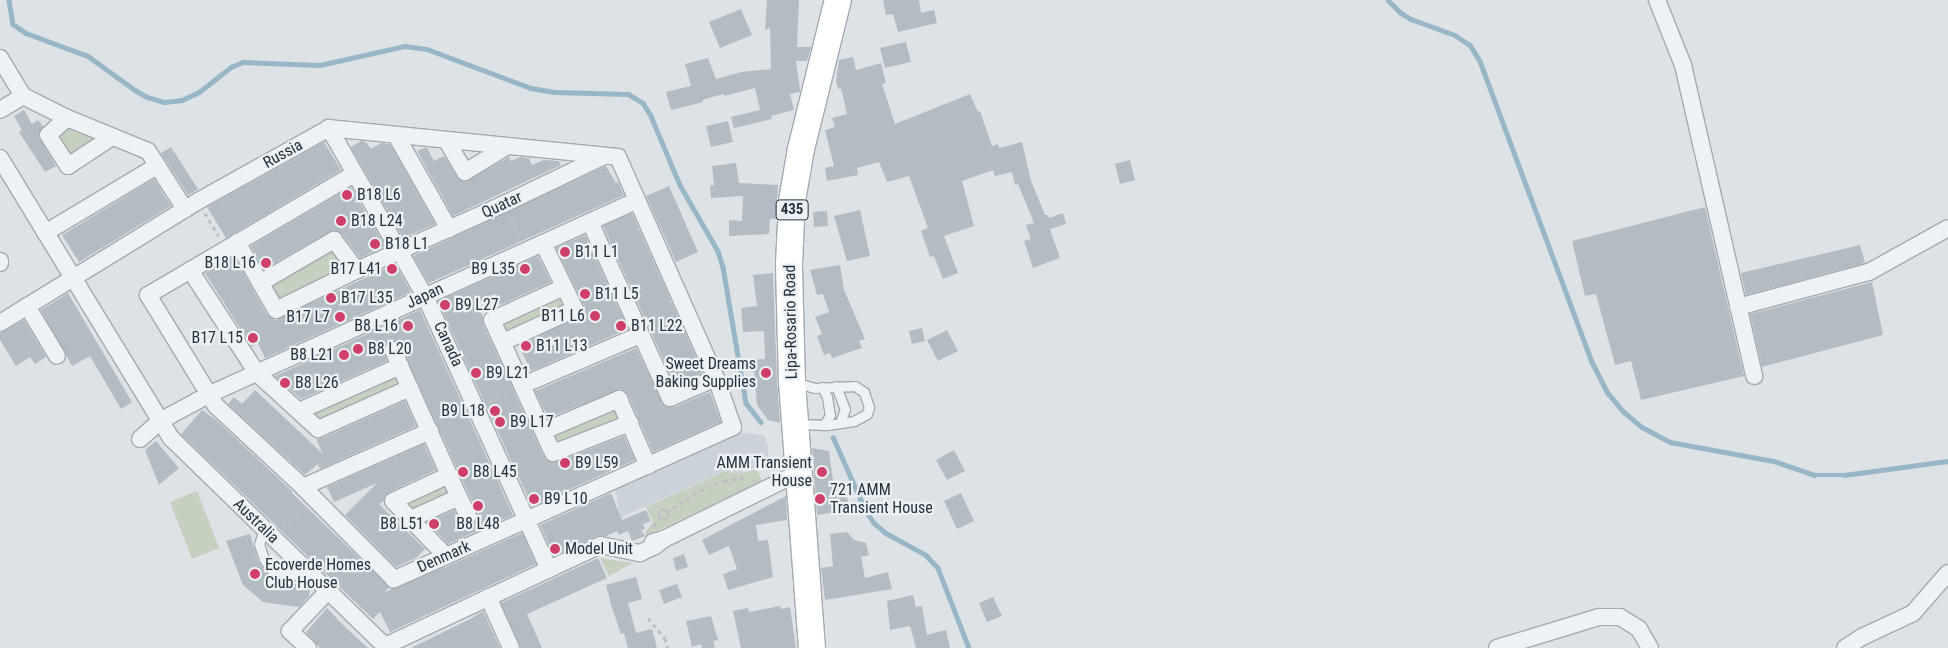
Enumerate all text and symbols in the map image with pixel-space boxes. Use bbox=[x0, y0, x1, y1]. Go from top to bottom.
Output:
street label: Russia bbox=[260, 135, 306, 173]
place label: B18 L6 bbox=[357, 185, 401, 205]
street label: Quatar bbox=[479, 187, 525, 223]
marker: B18 L6 bbox=[341, 189, 353, 201]
road number: 435 bbox=[774, 198, 810, 222]
place label: B18 L24 bbox=[351, 211, 403, 231]
marker: B18 L24 bbox=[335, 215, 347, 227]
place label: B18 L1 bbox=[385, 234, 429, 254]
marker: B18 L1 bbox=[369, 238, 381, 250]
place label: B11 L1 bbox=[575, 242, 619, 262]
marker: B11 L1 bbox=[559, 246, 571, 258]
place label: B18 L16 bbox=[204, 253, 256, 273]
marker: B18 L16 bbox=[260, 257, 272, 269]
place label: B17 L41 bbox=[330, 259, 382, 279]
place label: B9 L35 bbox=[471, 259, 515, 279]
marker: B17 L41 bbox=[386, 263, 398, 275]
marker: B9 L35 bbox=[519, 263, 531, 275]
street label: Lipa-Rosario Road bbox=[780, 265, 802, 379]
street label: Japan bbox=[403, 279, 447, 313]
place label: B11 L5 bbox=[595, 284, 639, 304]
place label: B17 L35 bbox=[341, 288, 393, 308]
marker: B11 L5 bbox=[579, 288, 591, 300]
marker: B17 L35 bbox=[325, 292, 337, 304]
place label: B9 L27 bbox=[455, 295, 499, 315]
marker: B9 L27 bbox=[439, 299, 451, 311]
place label: B11 L6 bbox=[541, 306, 585, 326]
place label: B17 L7 bbox=[286, 307, 330, 327]
marker: B11 L6 bbox=[589, 310, 601, 322]
marker: B17 L7 bbox=[334, 311, 346, 323]
place label: B8 L16 bbox=[354, 316, 398, 336]
place label: B11 L22 bbox=[631, 316, 683, 336]
street label: Canada bbox=[429, 318, 467, 370]
marker: B8 L16 bbox=[402, 320, 414, 332]
marker: B11 L22 bbox=[615, 320, 627, 332]
place label: B17 L15 bbox=[191, 328, 243, 348]
marker: B17 L15 bbox=[247, 332, 259, 344]
place label: B11 L13 bbox=[536, 336, 588, 356]
place label: B8 L20 bbox=[368, 339, 412, 359]
marker: B11 L13 bbox=[520, 340, 532, 352]
marker: B8 L20 bbox=[352, 343, 364, 355]
place label: B8 L21 bbox=[290, 345, 334, 365]
marker: B8 L21 bbox=[338, 349, 350, 361]
place label: Sweet Dreams Baking Supplies bbox=[655, 354, 756, 392]
place label: B9 L21 bbox=[486, 363, 530, 383]
marker: B9 L21 bbox=[470, 367, 482, 379]
marker: Sweet Dreams Baking Supplies bbox=[760, 367, 772, 379]
place label: B8 L26 bbox=[295, 373, 339, 393]
marker: B8 L26 bbox=[279, 377, 291, 389]
place label: B9 L18 bbox=[441, 401, 485, 421]
marker: B9 L18 bbox=[489, 405, 501, 417]
place label: B9 L17 bbox=[510, 412, 554, 432]
marker: B9 L17 bbox=[494, 416, 506, 428]
place label: B9 L59 bbox=[575, 453, 619, 473]
place label: AMM Transient House bbox=[716, 453, 812, 491]
marker: B9 L59 bbox=[559, 457, 571, 469]
place label: B8 L45 bbox=[473, 462, 517, 482]
marker: B8 L45 bbox=[457, 466, 469, 478]
marker: AMM Transient House bbox=[816, 466, 828, 478]
place label: 721 AMM Transient House bbox=[830, 480, 933, 518]
place label: B9 L10 bbox=[544, 489, 588, 509]
marker: B9 L10 bbox=[528, 493, 540, 505]
marker: 721 AMM Transient House bbox=[814, 493, 826, 505]
street label: Australia bbox=[229, 495, 283, 547]
marker: B8 L48 bbox=[472, 500, 484, 512]
place label: B8 L51 bbox=[380, 514, 424, 534]
place label: B8 L48 bbox=[456, 514, 500, 534]
marker: B8 L51 bbox=[428, 518, 440, 530]
street label: Denmark bbox=[414, 537, 474, 577]
place label: Model Unit bbox=[565, 539, 633, 559]
marker: Model Unit bbox=[549, 543, 561, 555]
place label: Ecoverde Homes Club House bbox=[265, 555, 371, 593]
marker: Ecoverde Homes Club House bbox=[249, 568, 261, 580]

